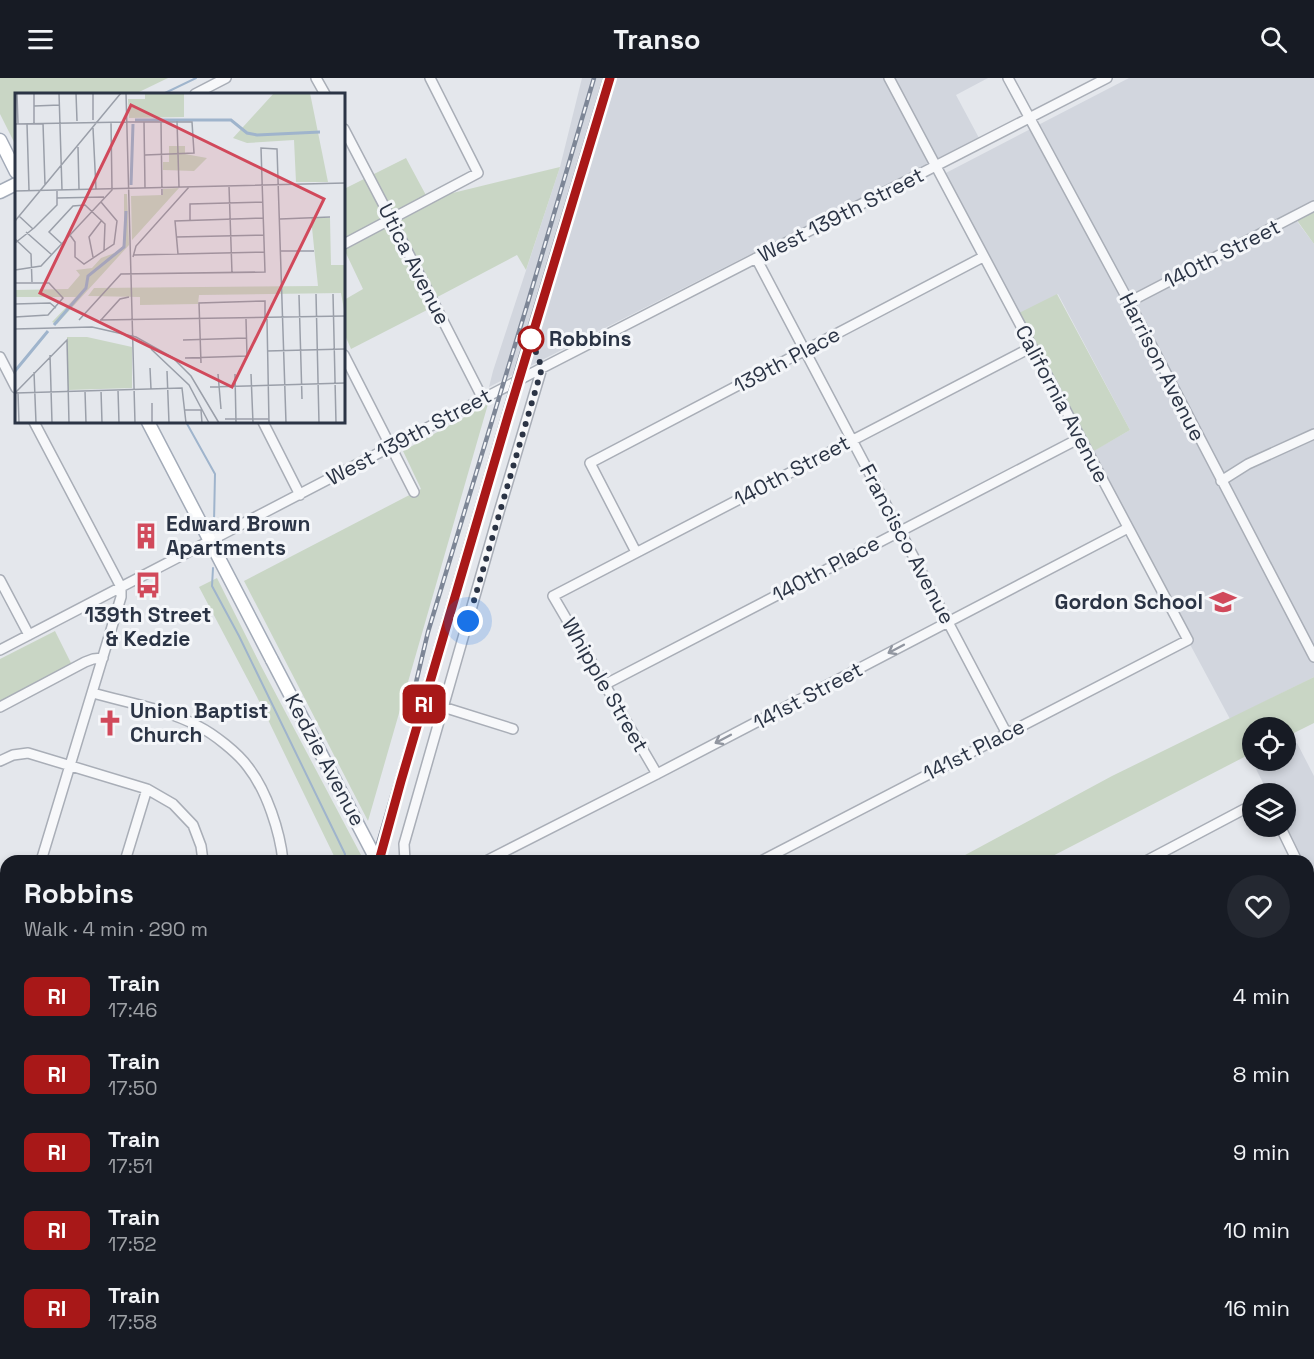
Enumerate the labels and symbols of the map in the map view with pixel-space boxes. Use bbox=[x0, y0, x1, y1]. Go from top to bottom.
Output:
inset map bbox=[15, 93, 345, 423]
street label: West 139th Street bbox=[753, 161, 928, 268]
street label: Utica Avenue bbox=[372, 199, 457, 329]
street label: 140th Street bbox=[1159, 213, 1285, 295]
street label: Harrison Avenue bbox=[1113, 288, 1211, 446]
street label: 139th Place bbox=[729, 320, 845, 399]
street label: California Avenue bbox=[1009, 320, 1115, 487]
place label: Robbins bbox=[549, 325, 631, 352]
marker: Robbins bbox=[518, 326, 544, 352]
street label: West 139th Street bbox=[322, 382, 496, 491]
street label: 140th Street bbox=[729, 429, 854, 512]
street label: Francisco Avenue bbox=[854, 459, 961, 628]
place label: Edward Brown Apartments bbox=[166, 510, 310, 561]
building icon: Edward Brown Apartments bbox=[131, 521, 161, 551]
street label: 140th Place bbox=[767, 529, 884, 608]
bus stop icon: 139th Street & Kedzie bbox=[133, 570, 163, 600]
school or university icon: Gordon School bbox=[1208, 587, 1238, 617]
place label: Gordon School bbox=[1055, 588, 1203, 615]
place label: 139th Street & Kedzie bbox=[85, 601, 211, 652]
your location bbox=[453, 606, 483, 636]
street label: Whipple Street bbox=[556, 613, 655, 757]
one-way arrow bbox=[887, 644, 905, 656]
street label: 141st Street bbox=[748, 655, 867, 736]
line badge: RI bbox=[397, 684, 451, 724]
street label: Kedzie Avenue bbox=[279, 689, 372, 831]
place label: Union Baptist Church bbox=[130, 697, 268, 748]
church icon: Union Baptist Church bbox=[95, 708, 125, 738]
street label: 141st Place bbox=[918, 712, 1029, 787]
one-way arrow bbox=[714, 734, 732, 746]

